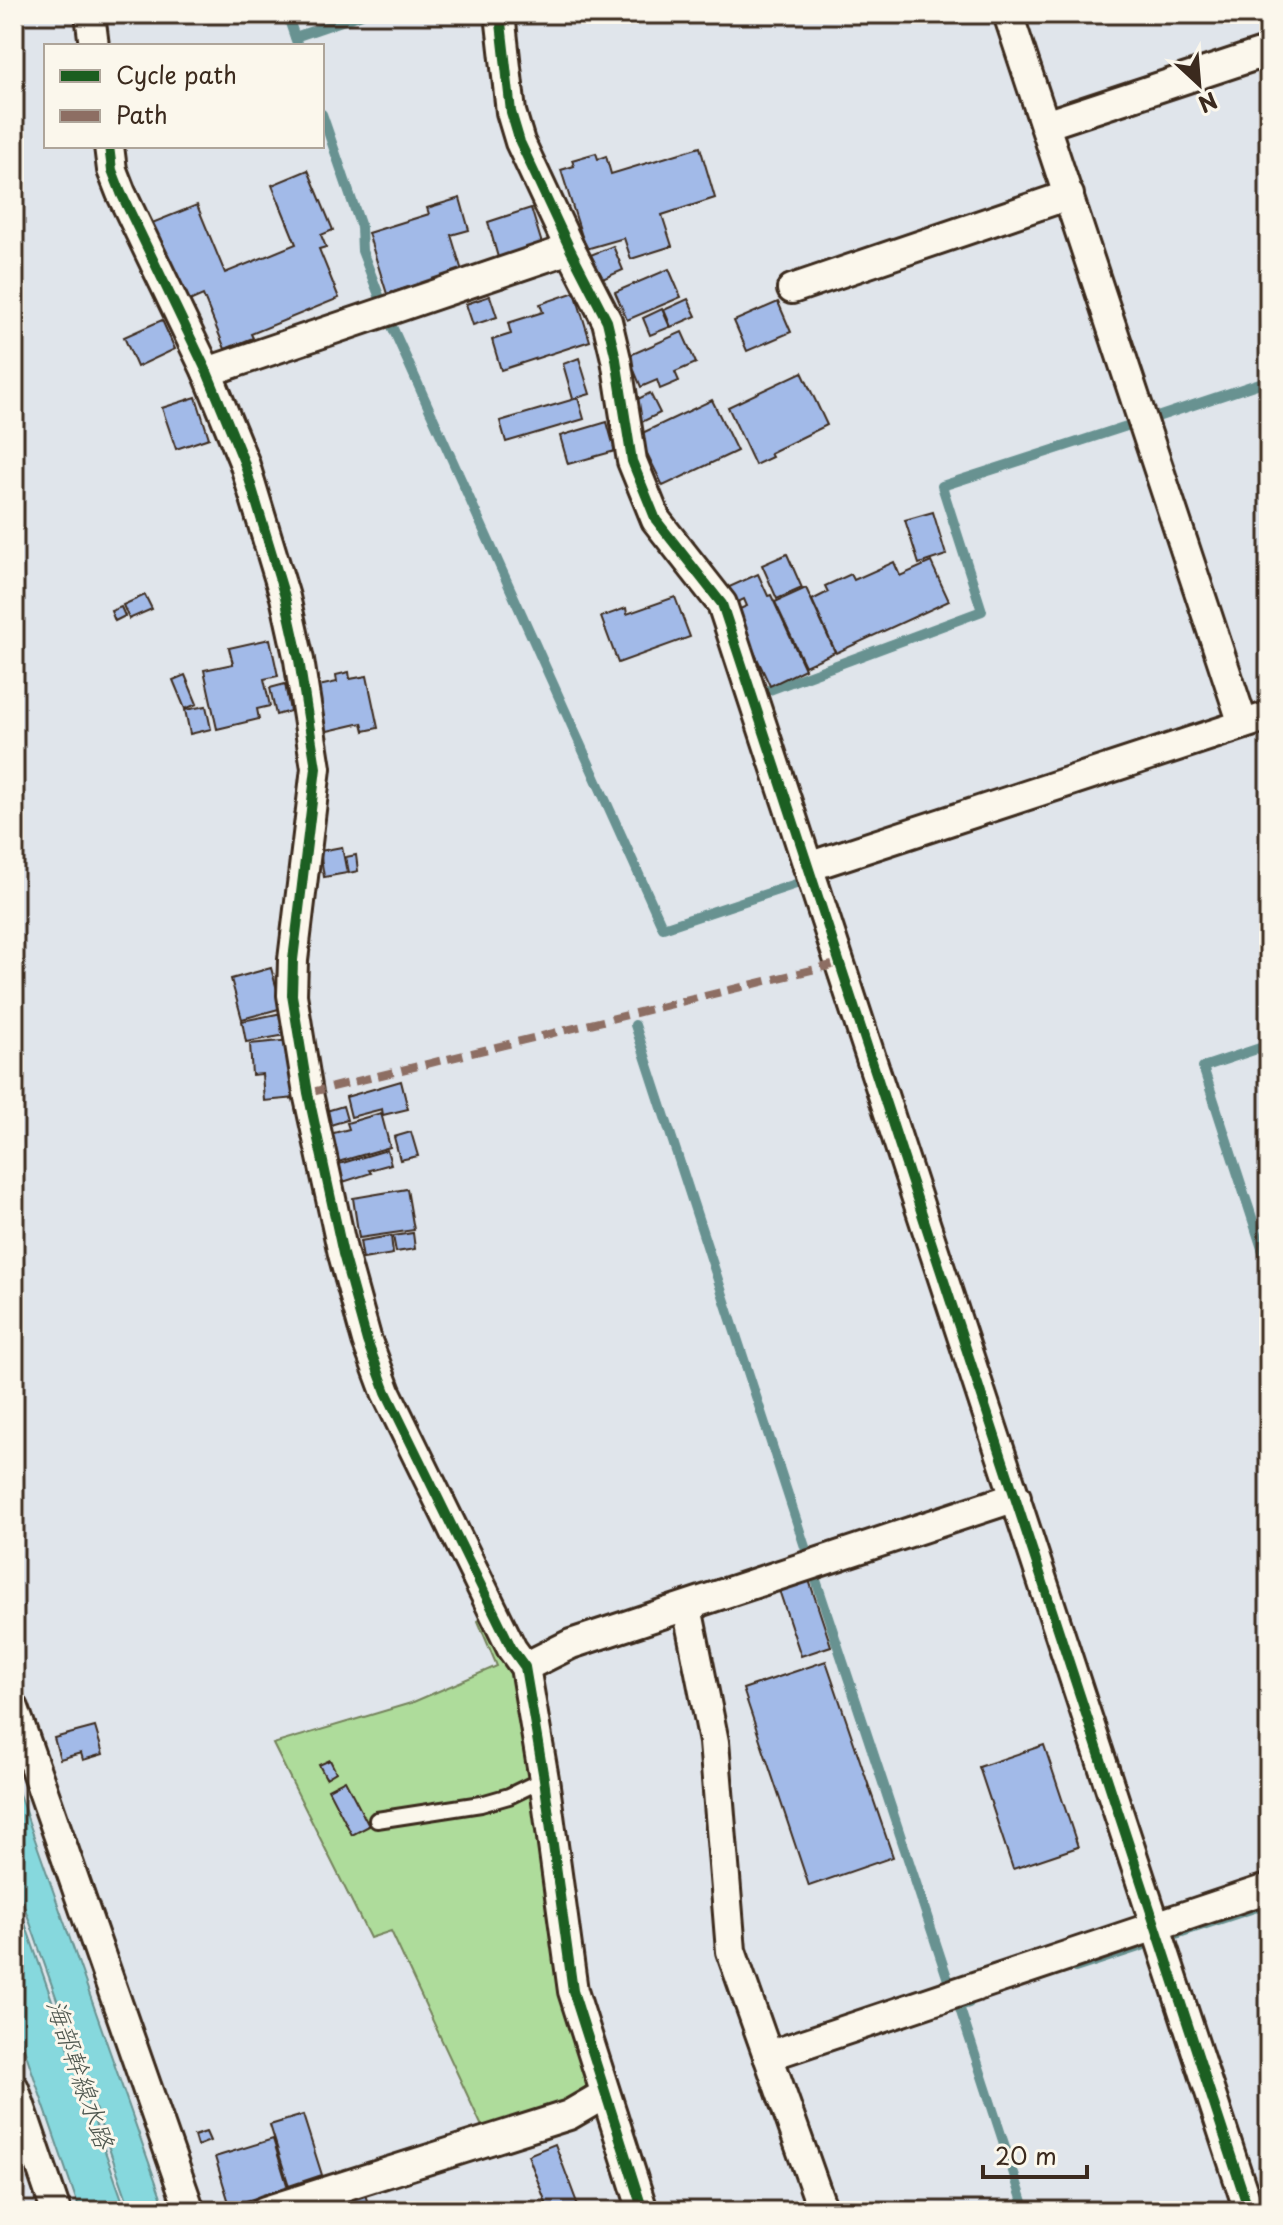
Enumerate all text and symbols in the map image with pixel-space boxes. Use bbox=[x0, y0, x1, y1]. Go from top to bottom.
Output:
legend bbox=[44, 44, 324, 148]
north arrow bbox=[1159, 44, 1239, 124]
text: Cycle path bbox=[116, 56, 237, 92]
text: N bbox=[1193, 85, 1223, 122]
text: Path bbox=[116, 96, 168, 132]
water label: 海部幹線水路 bbox=[38, 1993, 126, 2155]
scale bar bbox=[983, 2129, 1087, 2179]
text: 20 m bbox=[995, 2137, 1057, 2173]

